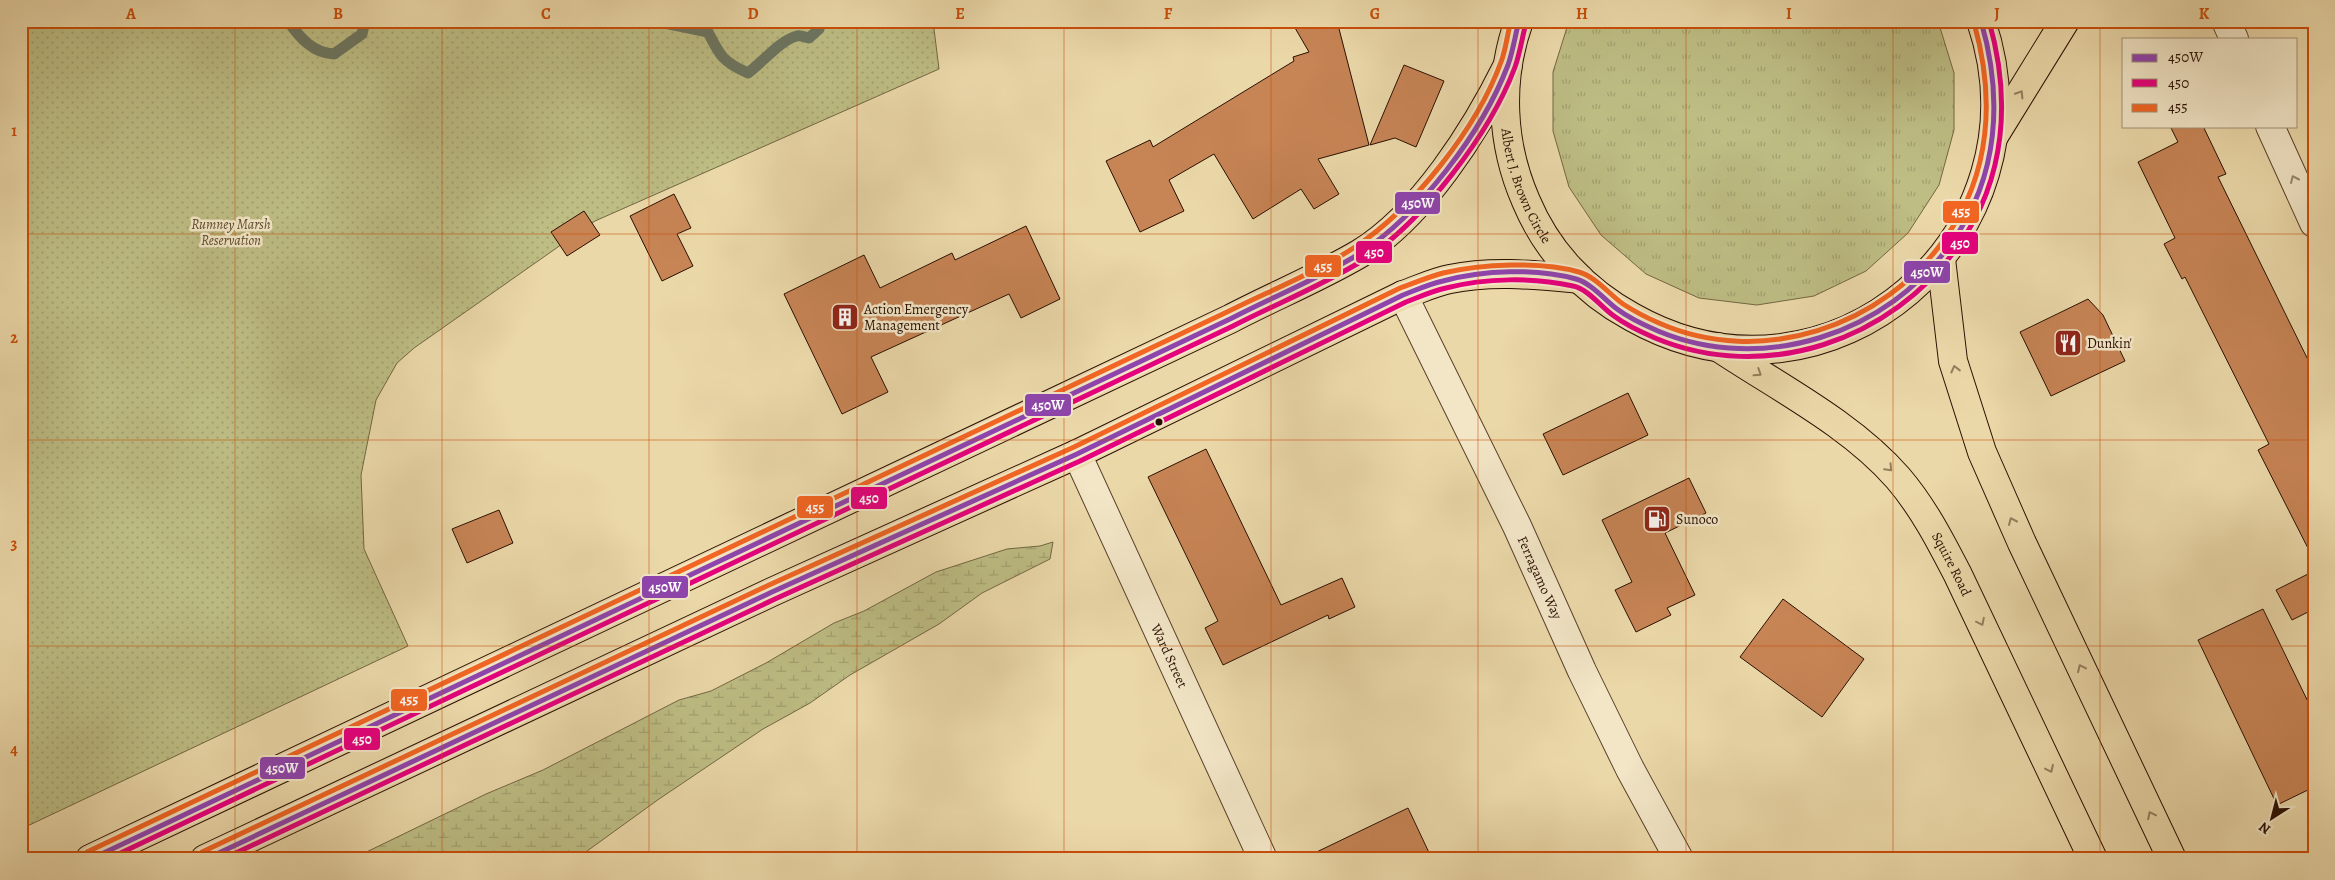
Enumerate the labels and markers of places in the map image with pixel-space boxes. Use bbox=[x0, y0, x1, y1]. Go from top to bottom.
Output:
place label: Action Emergency Management bbox=[863, 300, 969, 335]
building icon: Action Emergency Management bbox=[830, 302, 860, 332]
restaurant icon: Dunkin' bbox=[2053, 328, 2083, 358]
place label: Dunkin' bbox=[2087, 334, 2132, 353]
unlabelled marker bbox=[1154, 417, 1164, 427]
fuel station icon: Sunoco bbox=[1642, 504, 1672, 534]
place label: Sunoco bbox=[1676, 510, 1718, 529]

